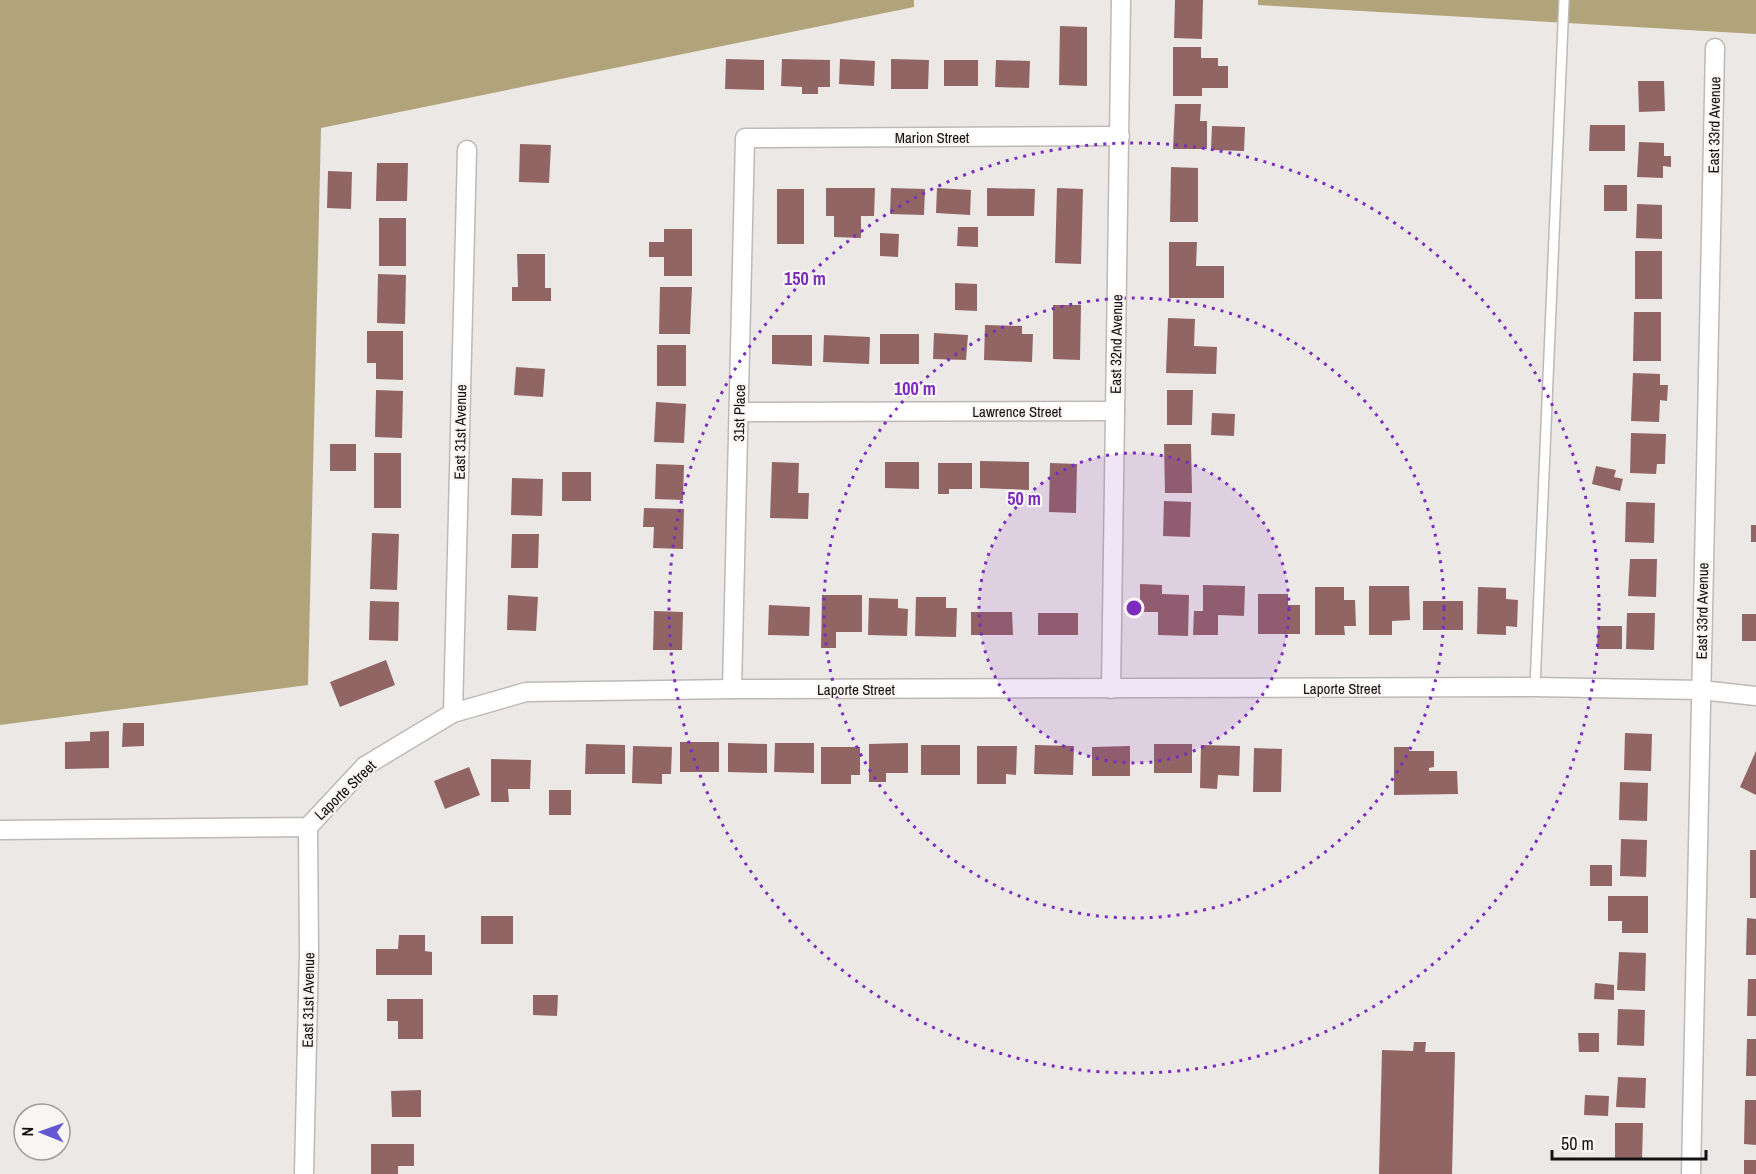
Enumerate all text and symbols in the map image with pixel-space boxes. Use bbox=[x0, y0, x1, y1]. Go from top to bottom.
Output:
street label: East 33rd Avenue bbox=[1703, 76, 1725, 174]
street label: Marion Street bbox=[895, 127, 970, 148]
text: 150 m bbox=[784, 266, 826, 291]
street label: East 32nd Avenue bbox=[1105, 294, 1127, 394]
text: 100 m bbox=[894, 376, 936, 401]
street label: East 31st Avenue bbox=[449, 384, 471, 480]
street label: 31st Place bbox=[728, 384, 750, 442]
street label: Lawrence Street bbox=[972, 401, 1062, 422]
text: 50 m bbox=[1007, 486, 1041, 511]
street label: East 33rd Avenue bbox=[1691, 562, 1713, 660]
centre of rings bbox=[1124, 598, 1144, 618]
street label: Laporte Street bbox=[1303, 678, 1382, 699]
street label: Laporte Street bbox=[817, 679, 896, 700]
street label: Laporte Street bbox=[310, 755, 381, 825]
street label: East 31st Avenue bbox=[297, 952, 319, 1048]
north arrow bbox=[12, 1102, 72, 1162]
scale bar bbox=[1552, 1123, 1706, 1161]
text: N bbox=[16, 1127, 38, 1137]
text: 50 m bbox=[1561, 1131, 1594, 1156]

